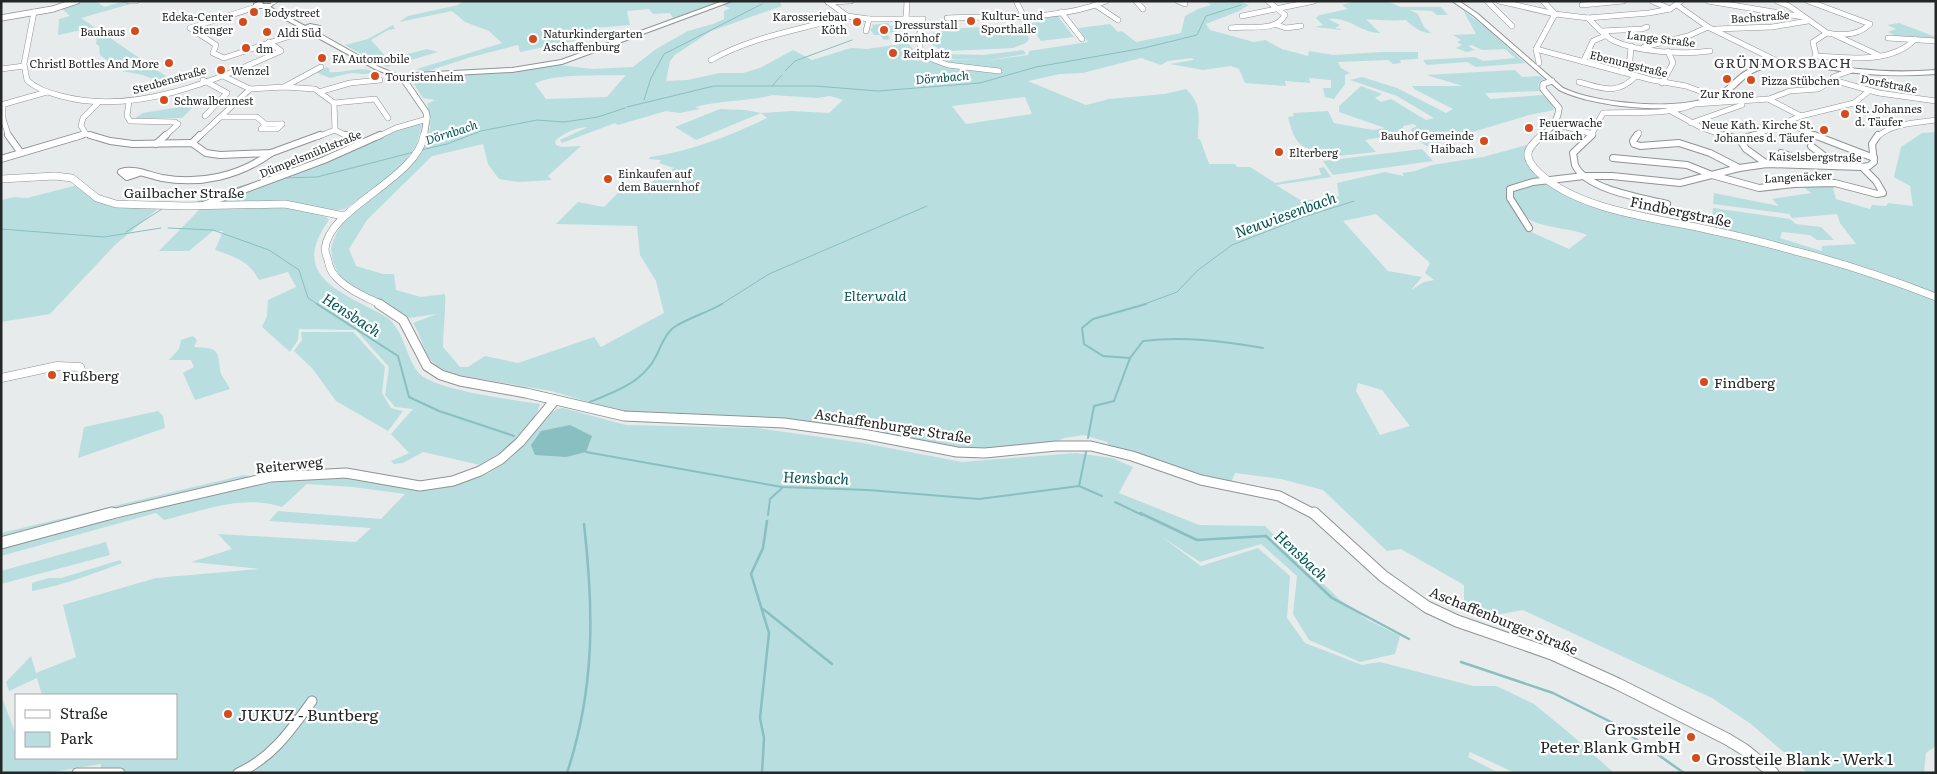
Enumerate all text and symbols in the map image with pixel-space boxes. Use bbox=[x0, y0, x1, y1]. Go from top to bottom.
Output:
place label: Bodystreet bbox=[264, 4, 321, 20]
marker: Bodystreet bbox=[248, 6, 260, 18]
street label: Bachstraße bbox=[1730, 6, 1790, 26]
place label: Kultur- und Sporthalle bbox=[981, 7, 1043, 36]
place label: Edeka-Center Stenger bbox=[162, 8, 234, 37]
place label: Karosseriebau Köth bbox=[773, 8, 847, 37]
marker: Kultur- und Sporthalle bbox=[965, 15, 977, 27]
marker: Edeka-Center Stenger bbox=[237, 16, 249, 28]
marker: Karosseriebau Köth bbox=[851, 16, 863, 28]
place label: Dressurstall Dörnhof bbox=[894, 16, 958, 45]
place label: Bauhaus bbox=[80, 23, 125, 39]
place label: Aldi Süd bbox=[277, 24, 322, 40]
marker: Dressurstall Dörnhof bbox=[878, 24, 890, 36]
marker: Bauhaus bbox=[129, 25, 141, 37]
place label: Naturkindergarten Aschaffenburg bbox=[543, 25, 643, 54]
marker: Aldi Süd bbox=[261, 26, 273, 38]
street label: Lange Straße bbox=[1626, 26, 1696, 50]
marker: Naturkindergarten Aschaffenburg bbox=[527, 33, 539, 45]
place label: dm bbox=[256, 40, 274, 56]
marker: dm bbox=[240, 42, 252, 54]
place label: Reitplatz bbox=[903, 45, 950, 61]
street label: Ebenungstraße bbox=[1588, 46, 1670, 80]
marker: Reitplatz bbox=[887, 47, 899, 59]
place label: FA Automobile bbox=[332, 50, 410, 66]
marker: FA Automobile bbox=[316, 52, 328, 64]
district label: GRÜNMORSBACH bbox=[1714, 52, 1852, 72]
place label: Christl Bottles And More bbox=[30, 55, 159, 71]
marker: Christl Bottles And More bbox=[163, 57, 175, 69]
street label: Steubenstraße bbox=[130, 61, 208, 97]
place label: Wenzel bbox=[231, 62, 270, 78]
marker: Wenzel bbox=[215, 64, 227, 76]
water label: Dörnbach bbox=[914, 66, 970, 88]
place label: Touristenheim bbox=[385, 68, 464, 84]
marker: Touristenheim bbox=[369, 70, 381, 82]
street label: Dorfstraße bbox=[1859, 70, 1919, 96]
place label: Pizza Stübchen bbox=[1761, 72, 1840, 88]
marker: Zur Krone bbox=[1721, 73, 1733, 85]
marker: Pizza Stübchen bbox=[1745, 74, 1757, 86]
place label: Zur Krone bbox=[1700, 85, 1754, 101]
place label: Schwalbennest bbox=[174, 92, 254, 108]
marker: Schwalbennest bbox=[158, 94, 170, 106]
place label: St. Johannes d. Täufer bbox=[1855, 100, 1922, 129]
marker: St. Johannes d. Täufer bbox=[1839, 108, 1851, 120]
place label: Feuerwache Haibach bbox=[1539, 114, 1603, 143]
water label: Dörnbach bbox=[423, 115, 479, 149]
place label: Neue Kath. Kirche St. Johannes d. Täufer bbox=[1701, 116, 1815, 145]
marker: Feuerwache Haibach bbox=[1523, 122, 1535, 134]
marker: Neue Kath. Kirche St. Johannes d. Täufer bbox=[1818, 124, 1830, 136]
street label: Dümpelsmühlstraße bbox=[257, 125, 364, 181]
place label: Bauhof Gemeinde Haibach bbox=[1381, 127, 1474, 156]
marker: Bauhof Gemeinde Haibach bbox=[1478, 135, 1490, 147]
place label: Elterberg bbox=[1289, 144, 1339, 160]
marker: Elterberg bbox=[1273, 146, 1285, 158]
street label: Kaiselsbergstraße bbox=[1768, 147, 1862, 165]
place label: Einkaufen auf dem Bauernhof bbox=[618, 165, 700, 194]
street label: Langenäcker bbox=[1764, 166, 1833, 186]
marker: Einkaufen auf dem Bauernhof bbox=[602, 173, 614, 185]
street label: Gailbacher Straße bbox=[124, 182, 244, 202]
water label: Neuwiesenbach bbox=[1231, 185, 1339, 243]
street label: Findbergstraße bbox=[1628, 190, 1734, 232]
park label: Elterwald bbox=[844, 285, 906, 305]
water label: Hensbach bbox=[318, 286, 386, 342]
place label: Fußberg bbox=[62, 365, 119, 385]
marker: Fußberg bbox=[46, 369, 58, 381]
place label: Findberg bbox=[1714, 372, 1775, 392]
marker: Findberg bbox=[1698, 376, 1710, 388]
street label: Aschaffenburger Straße bbox=[813, 403, 973, 447]
street label: Reiterweg bbox=[254, 451, 324, 477]
water label: Hensbach bbox=[783, 464, 850, 490]
water label: Hensbach bbox=[1270, 524, 1334, 586]
street label: Aschaffenburger Straße bbox=[1427, 581, 1581, 659]
legend bbox=[15, 694, 178, 759]
text: Straße bbox=[60, 701, 108, 724]
place label: JUKUZ - Buntberg bbox=[238, 702, 379, 726]
marker: JUKUZ - Buntberg bbox=[222, 708, 234, 720]
place label: Grossteile Peter Blank GmbH bbox=[1540, 716, 1681, 758]
text: Park bbox=[60, 726, 94, 749]
marker: Grossteile Peter Blank GmbH bbox=[1685, 731, 1697, 743]
place label: Grossteile Blank - Werk 1 bbox=[1706, 746, 1894, 770]
marker: Grossteile Blank - Werk 1 bbox=[1690, 752, 1702, 764]

